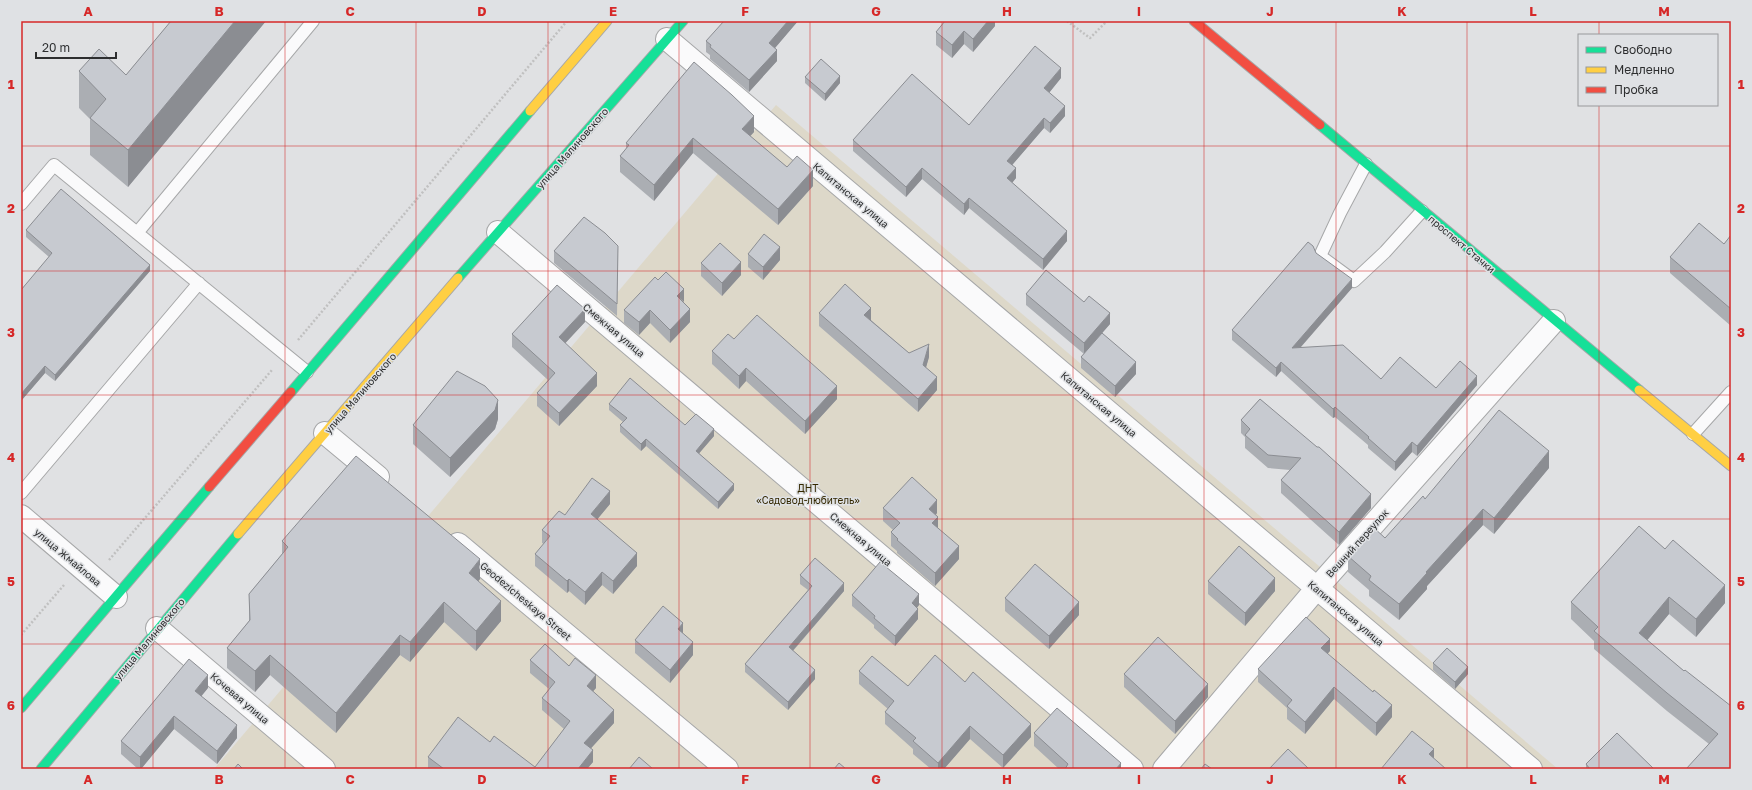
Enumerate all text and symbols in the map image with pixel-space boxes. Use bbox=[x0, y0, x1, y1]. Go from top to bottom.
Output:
text: A bbox=[83, 3, 93, 19]
text: B bbox=[214, 3, 224, 19]
text: C bbox=[345, 3, 355, 19]
text: D bbox=[477, 3, 487, 19]
text: E bbox=[609, 3, 617, 19]
text: F bbox=[741, 3, 749, 19]
text: G bbox=[871, 3, 881, 19]
text: H bbox=[1002, 3, 1012, 19]
text: I bbox=[1137, 3, 1141, 19]
text: J bbox=[1266, 3, 1274, 19]
text: K bbox=[1397, 3, 1407, 19]
text: L bbox=[1529, 3, 1537, 19]
text: M bbox=[1658, 3, 1670, 19]
scale bar bbox=[36, 34, 116, 60]
legend bbox=[1578, 34, 1718, 106]
text: 20 m bbox=[42, 40, 70, 55]
text: Свободно bbox=[1614, 42, 1672, 57]
text: Медленно bbox=[1614, 62, 1674, 77]
text: 1 bbox=[8, 76, 15, 92]
text: 1 bbox=[1738, 76, 1745, 92]
text: Пробка bbox=[1614, 82, 1658, 97]
street label: улица Малиновского bbox=[534, 105, 610, 191]
street label: Капитанская улица bbox=[811, 160, 891, 230]
text: 2 bbox=[7, 200, 15, 216]
text: 2 bbox=[1737, 200, 1745, 216]
street label: проспект Стачки bbox=[1426, 213, 1498, 275]
street label: Смежная улица bbox=[581, 301, 647, 359]
text: 3 bbox=[7, 324, 15, 340]
text: 3 bbox=[1737, 324, 1745, 340]
street label: улица Малиновского bbox=[322, 350, 398, 436]
street label: Капитанская улица bbox=[1059, 369, 1139, 439]
text: 4 bbox=[7, 449, 15, 465]
text: 4 bbox=[1737, 449, 1745, 465]
park label: ДНТ «Садовод-любитель» bbox=[756, 482, 860, 506]
street label: Вешний переулок bbox=[1323, 506, 1391, 580]
street label: Смежная улица bbox=[828, 510, 894, 568]
street label: улица Жмайлова bbox=[32, 526, 104, 588]
street label: Geodezicheskaya Street bbox=[478, 559, 574, 643]
text: 5 bbox=[7, 573, 15, 589]
text: 5 bbox=[1737, 573, 1745, 589]
street label: Капитанская улица bbox=[1306, 578, 1386, 648]
street label: улица Малиновского bbox=[111, 596, 187, 682]
street label: Кочевая улица bbox=[208, 670, 272, 726]
text: 6 bbox=[7, 697, 15, 713]
text: 6 bbox=[1737, 697, 1745, 713]
text: A bbox=[83, 771, 93, 787]
text: B bbox=[214, 771, 224, 787]
text: C bbox=[345, 771, 355, 787]
text: D bbox=[477, 771, 487, 787]
text: E bbox=[609, 771, 617, 787]
text: F bbox=[741, 771, 749, 787]
text: G bbox=[871, 771, 881, 787]
text: H bbox=[1002, 771, 1012, 787]
text: I bbox=[1137, 771, 1141, 787]
text: J bbox=[1266, 771, 1274, 787]
text: K bbox=[1397, 771, 1407, 787]
text: L bbox=[1529, 771, 1537, 787]
text: M bbox=[1658, 771, 1670, 787]

